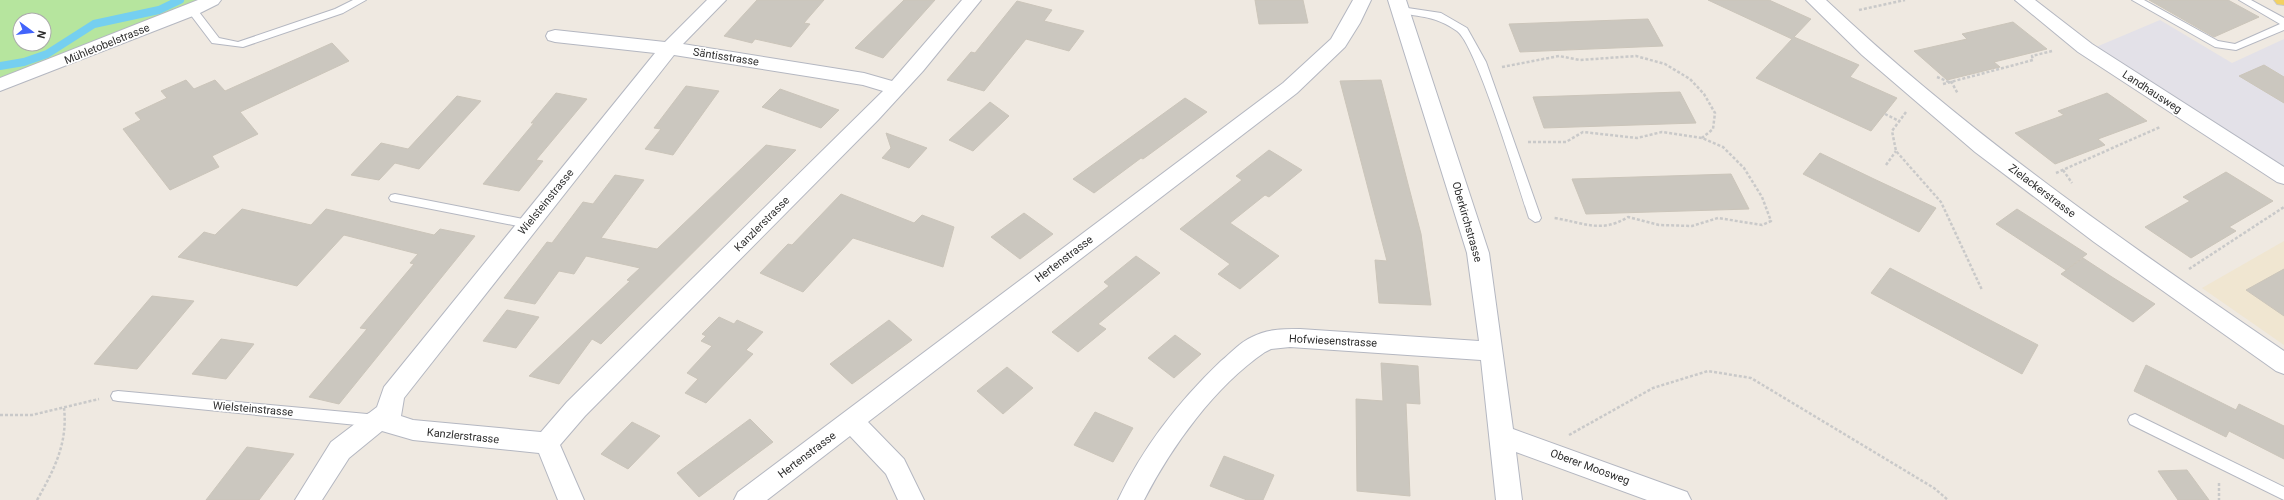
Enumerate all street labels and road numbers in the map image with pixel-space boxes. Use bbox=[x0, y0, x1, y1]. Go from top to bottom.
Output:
street label: Mühletobelstrasse bbox=[63, 21, 152, 67]
street label: Säntisstrasse bbox=[692, 45, 760, 69]
street label: Landhausweg bbox=[2120, 68, 2184, 116]
street label: Zielackerstrasse bbox=[2006, 162, 2078, 221]
street label: Wielsteinstrasse bbox=[516, 166, 577, 237]
street label: Oberkirchstrasse bbox=[1449, 180, 1485, 264]
street label: Kanzlerstrasse bbox=[732, 194, 792, 254]
street label: Hertenstrasse bbox=[1032, 233, 1096, 285]
street label: Hofwiesenstrasse bbox=[1289, 332, 1378, 350]
street label: Wielsteinstrasse bbox=[212, 399, 294, 419]
street label: Kanzlerstrasse bbox=[426, 426, 500, 446]
street label: Hertenstrasse bbox=[775, 429, 839, 481]
street label: Oberer Moosweg bbox=[1548, 447, 1632, 487]

